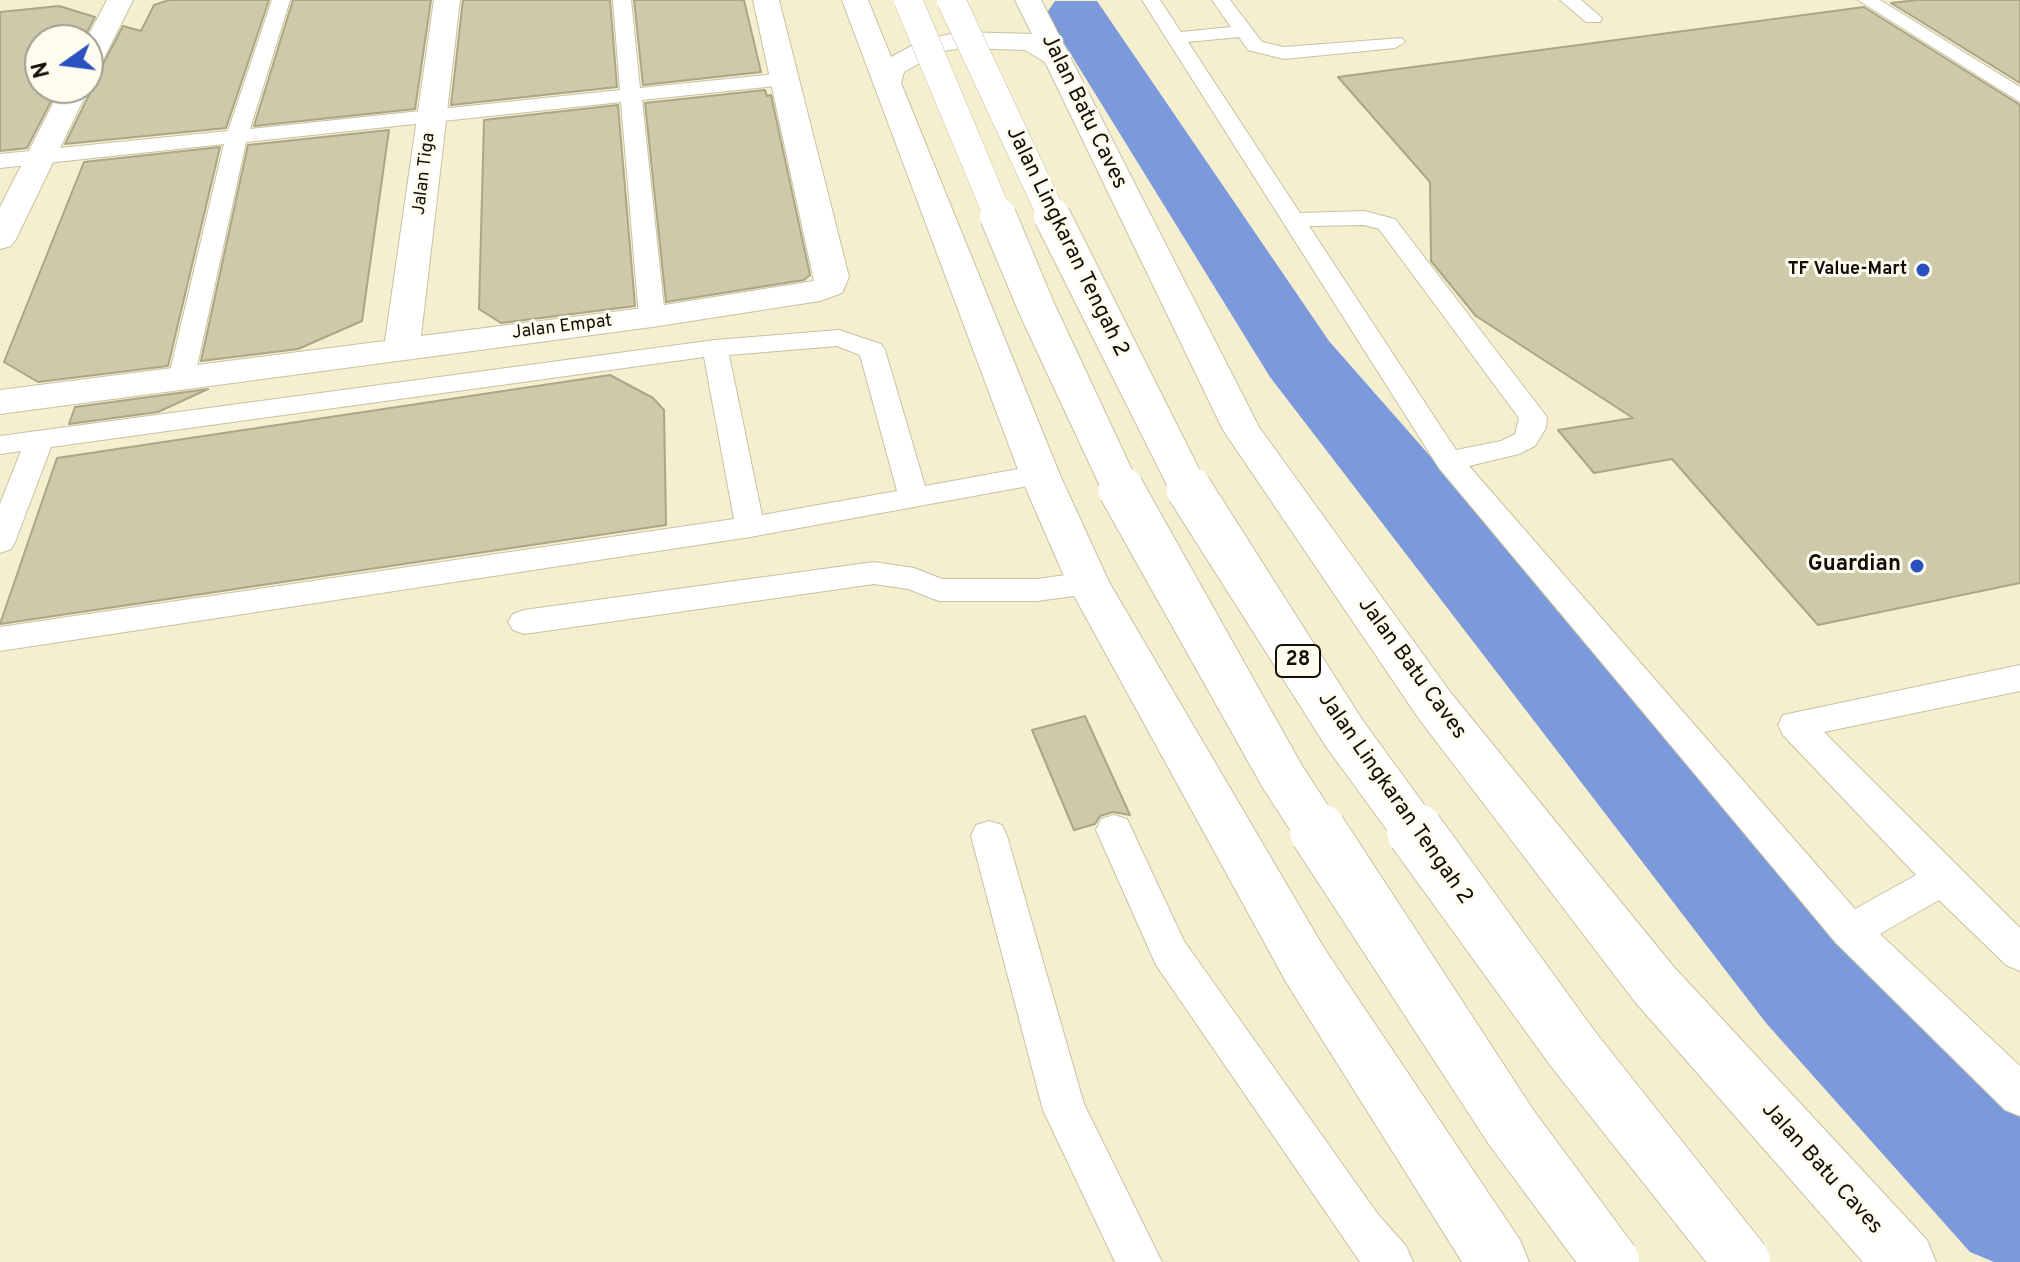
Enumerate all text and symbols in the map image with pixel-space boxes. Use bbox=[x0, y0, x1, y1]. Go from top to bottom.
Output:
north arrow bbox=[24, 24, 104, 104]
street label: Jalan Batu Caves bbox=[1034, 30, 1132, 194]
text: N bbox=[27, 59, 57, 80]
street label: Jalan Lingkaran Tengah 2 bbox=[999, 123, 1133, 361]
street label: Jalan Tiga bbox=[409, 132, 441, 216]
place label: TF Value-Mart bbox=[1788, 259, 1907, 281]
marker: TF Value-Mart bbox=[1914, 261, 1932, 279]
street label: Jalan Empat bbox=[511, 311, 613, 345]
place label: Guardian bbox=[1808, 553, 1901, 579]
marker: Guardian bbox=[1908, 557, 1926, 575]
street label: Jalan Batu Caves bbox=[1351, 593, 1471, 745]
road number: 28 bbox=[1276, 645, 1320, 677]
street label: Jalan Lingkaran Tengah 2 bbox=[1311, 688, 1477, 910]
street label: Jalan Batu Caves bbox=[1755, 1097, 1887, 1241]

